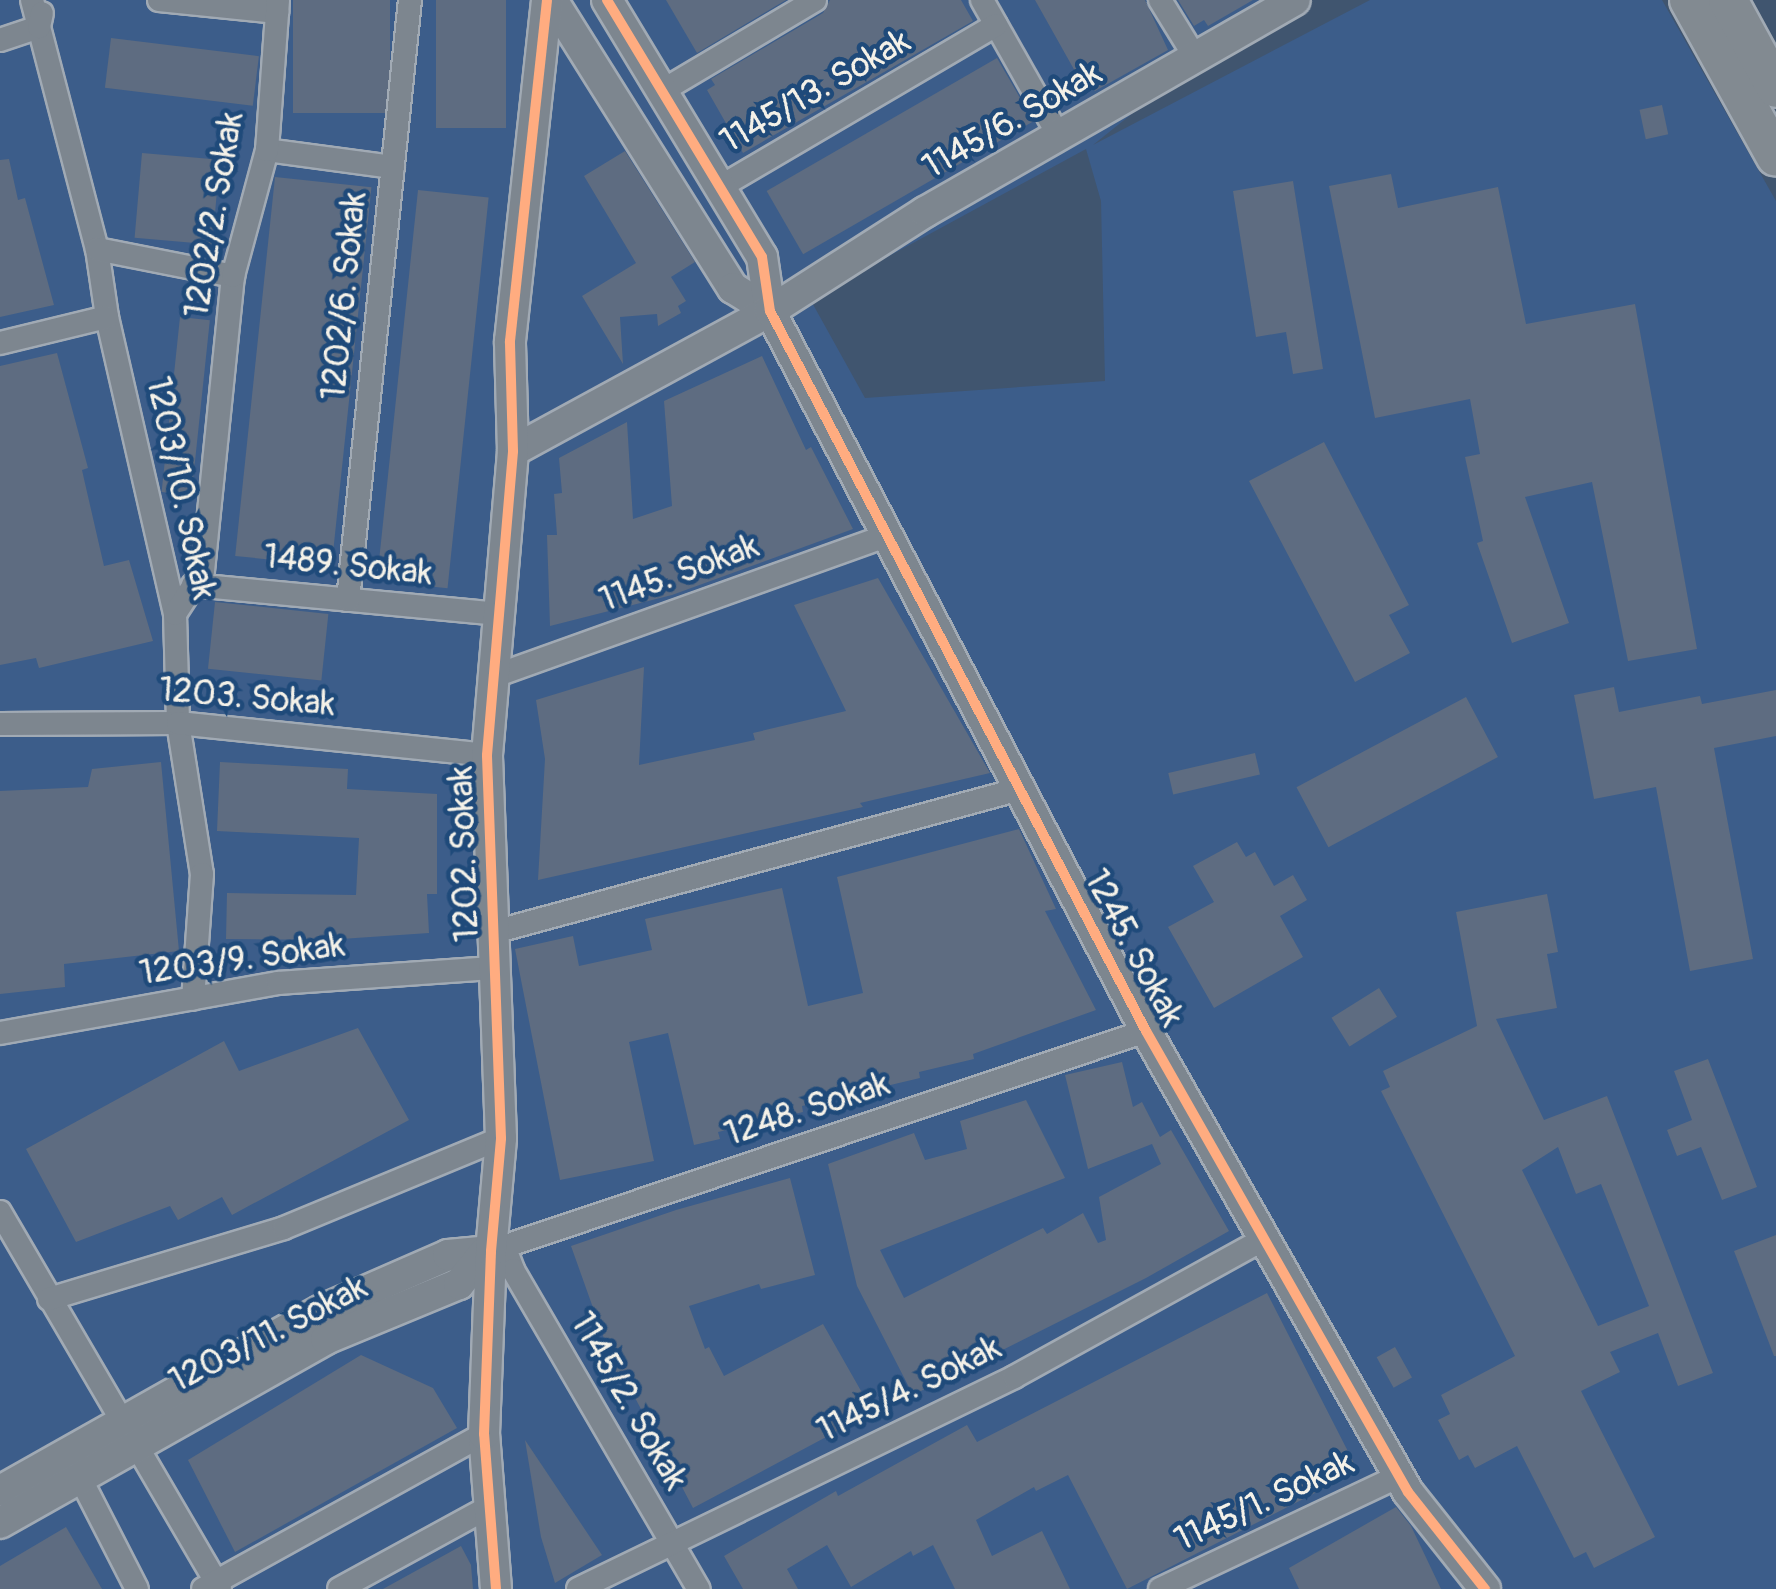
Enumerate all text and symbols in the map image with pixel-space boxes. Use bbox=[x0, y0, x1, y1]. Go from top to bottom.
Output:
street label: 1145/13. Sokak bbox=[713, 20, 917, 162]
street label: 1145/6. Sokak bbox=[915, 52, 1109, 188]
street label: 1202/2. Sokak bbox=[175, 109, 253, 321]
street label: 1202/6. Sokak bbox=[312, 190, 376, 402]
street label: 1203/10. Sokak bbox=[137, 373, 225, 603]
street label: 1145. Sokak bbox=[594, 525, 764, 621]
street label: 1489. Sokak bbox=[261, 535, 435, 595]
street label: 1203. Sokak bbox=[157, 668, 337, 726]
street label: 1202. Sokak bbox=[440, 765, 488, 943]
street label: 1245. Sokak bbox=[1075, 862, 1193, 1034]
street label: 1203/9. Sokak bbox=[136, 924, 348, 994]
street label: 1248. Sokak bbox=[719, 1063, 895, 1155]
street label: 1203/11. Sokak bbox=[162, 1266, 374, 1402]
street label: 1145/2. Sokak bbox=[561, 1304, 697, 1498]
street label: 1145/4. Sokak bbox=[810, 1326, 1008, 1452]
street label: 1145/1. Sokak bbox=[1168, 1441, 1360, 1561]

